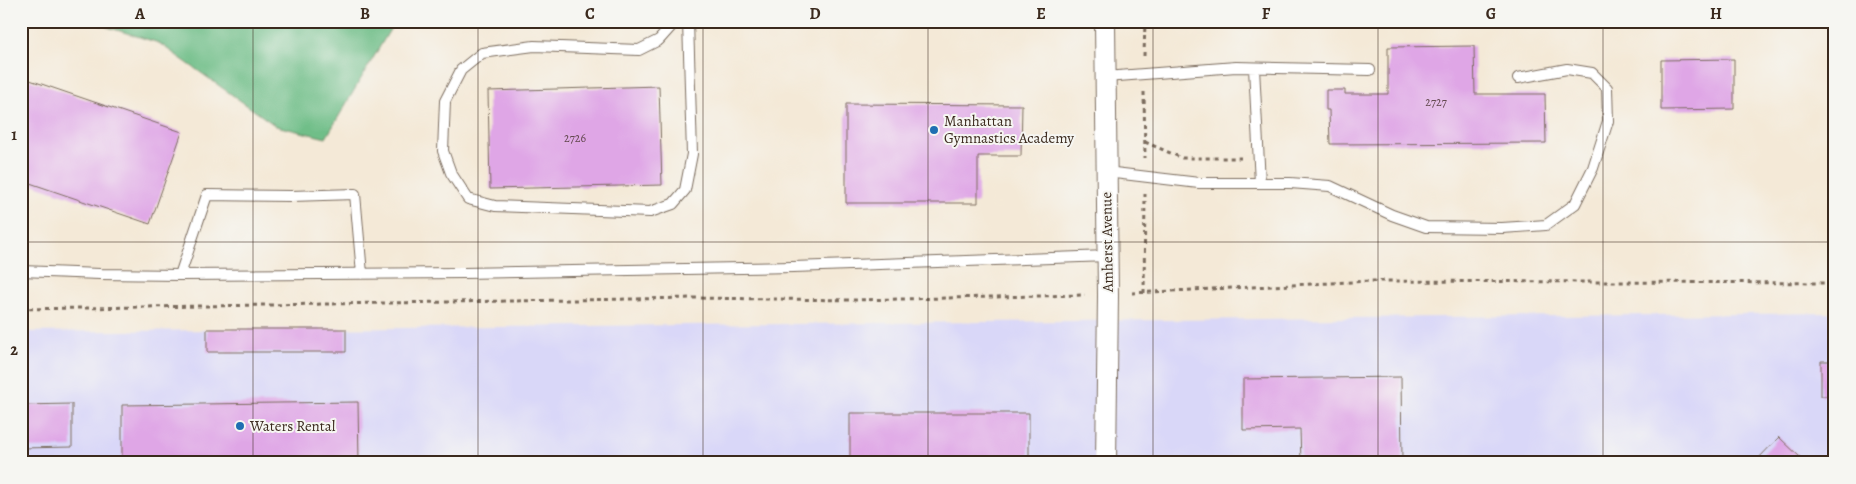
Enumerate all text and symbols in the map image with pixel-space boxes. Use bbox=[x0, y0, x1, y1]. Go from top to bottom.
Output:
text: A bbox=[134, 3, 146, 25]
text: B bbox=[360, 3, 370, 25]
text: C bbox=[585, 3, 595, 25]
text: D bbox=[809, 3, 821, 25]
text: E bbox=[1036, 3, 1046, 25]
text: F bbox=[1262, 3, 1271, 25]
text: G bbox=[1486, 3, 1496, 25]
text: H bbox=[1710, 3, 1722, 25]
house number: 2727 bbox=[1425, 94, 1448, 110]
place label: Manhattan Gymnastics Academy bbox=[944, 111, 1074, 148]
text: 1 bbox=[11, 124, 17, 146]
marker: Manhattan Gymnastics Academy bbox=[928, 124, 940, 136]
house number: 2726 bbox=[564, 130, 586, 146]
street label: Amherst Avenue bbox=[1096, 192, 1118, 293]
text: 2 bbox=[10, 339, 18, 361]
place label: Waters Rental bbox=[249, 416, 336, 436]
marker: Waters Rental bbox=[234, 420, 246, 432]

